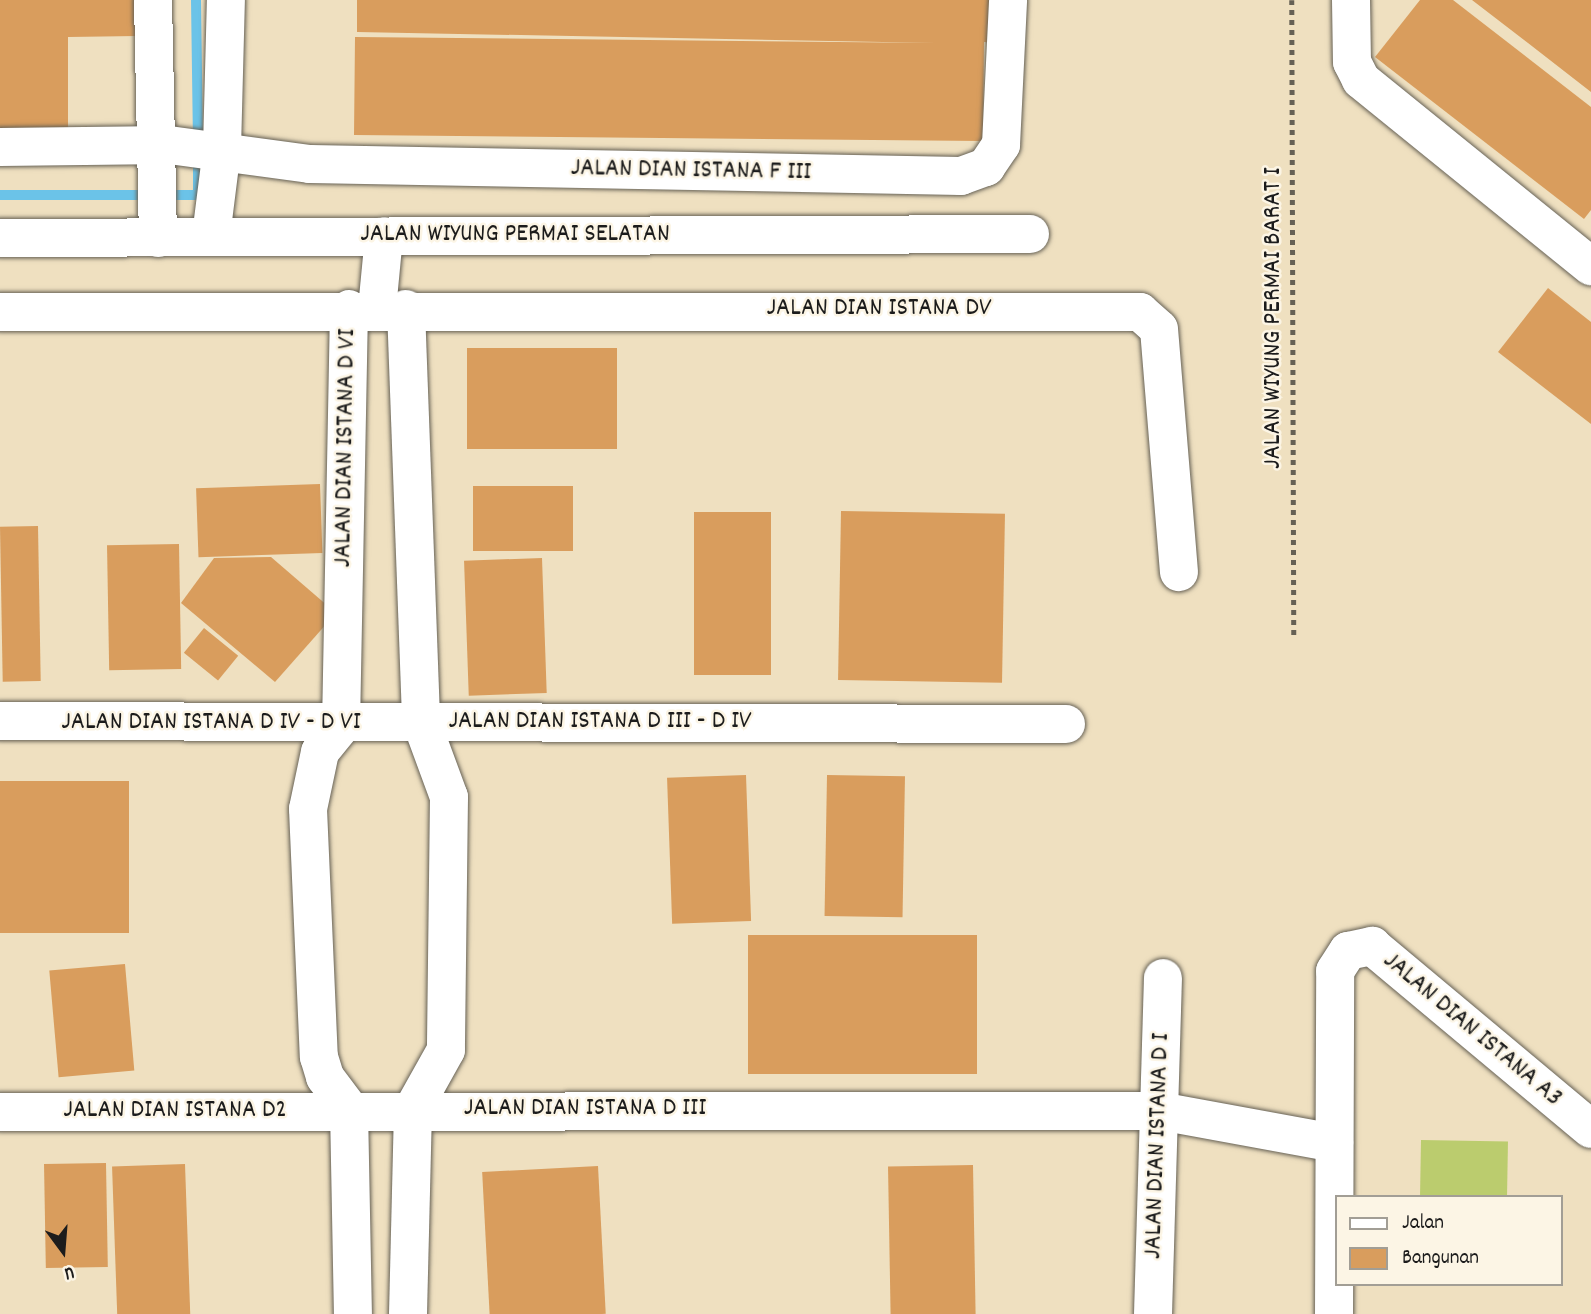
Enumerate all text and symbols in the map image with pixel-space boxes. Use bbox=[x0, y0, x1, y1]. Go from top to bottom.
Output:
street label: JALAN DIAN ISTANA F III bbox=[570, 153, 812, 189]
street label: JALAN WIYUNG PERMAI BARAT I bbox=[1258, 167, 1290, 469]
street label: JALAN WIYUNG PERMAI SELATAN bbox=[360, 219, 670, 251]
street label: JALAN DIAN ISTANA DV bbox=[767, 293, 991, 325]
street label: JALAN DIAN ISTANA D VI bbox=[328, 328, 364, 568]
street label: JALAN DIAN ISTANA D III - D IV bbox=[448, 706, 752, 738]
street label: JALAN DIAN ISTANA D IV - D VI bbox=[61, 707, 361, 739]
street label: JALAN DIAN ISTANA A3 bbox=[1376, 946, 1568, 1114]
street label: JALAN DIAN ISTANA D I bbox=[1138, 1032, 1178, 1260]
street label: JALAN DIAN ISTANA D III bbox=[464, 1093, 706, 1125]
street label: JALAN DIAN ISTANA D2 bbox=[63, 1095, 287, 1127]
legend bbox=[1336, 1195, 1563, 1286]
text: Jalan bbox=[1402, 1209, 1444, 1239]
north arrow bbox=[28, 1216, 98, 1286]
text: Bangunan bbox=[1402, 1244, 1479, 1274]
text: U bbox=[61, 1257, 77, 1286]

